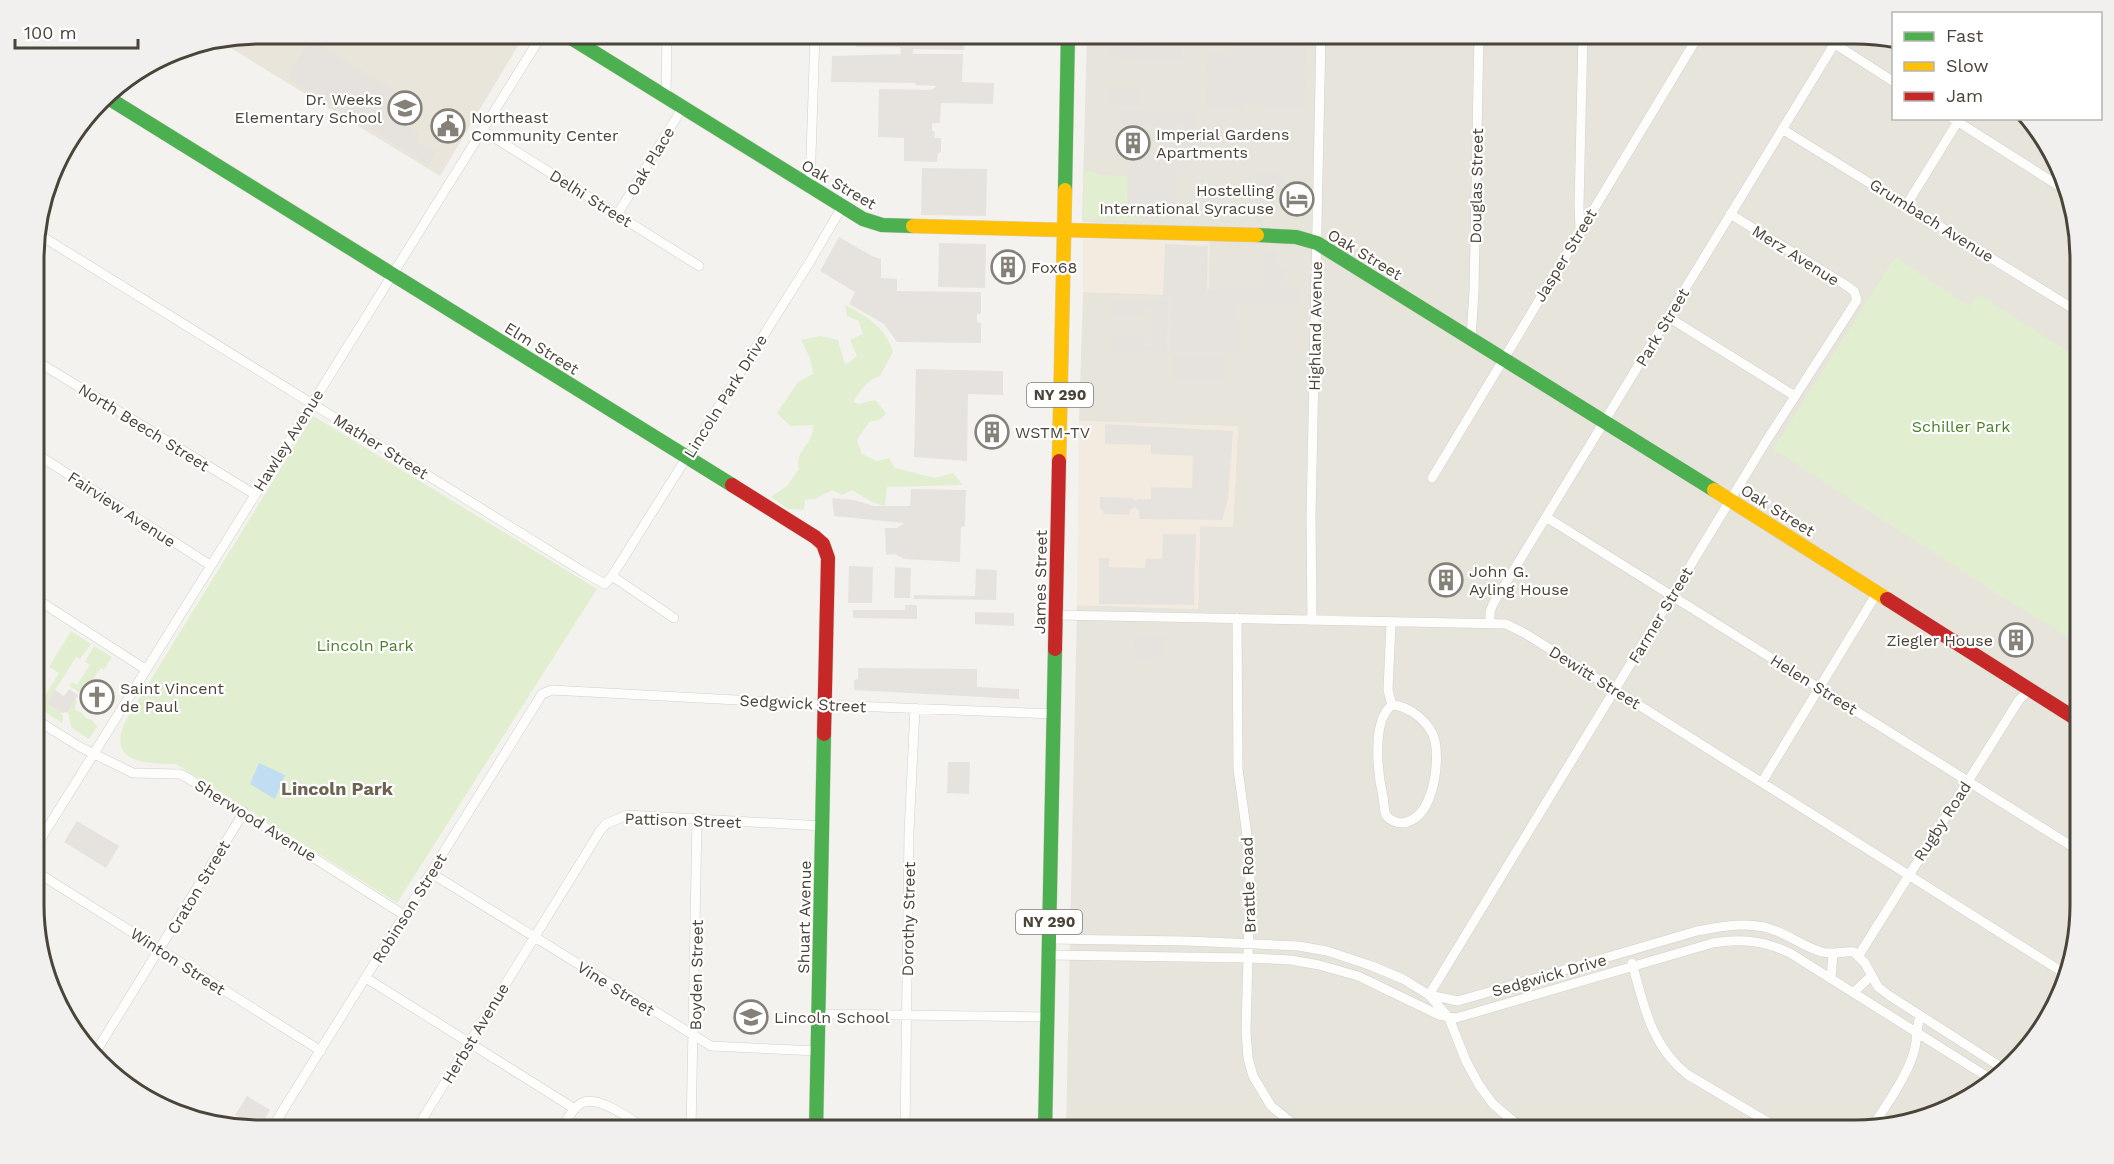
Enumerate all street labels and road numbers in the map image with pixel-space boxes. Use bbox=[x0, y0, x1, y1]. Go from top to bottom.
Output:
street label: Oak Place bbox=[622, 123, 678, 199]
street label: Douglas Street bbox=[1466, 128, 1487, 244]
street label: Oak Street bbox=[798, 155, 880, 214]
street label: Delhi Street bbox=[546, 166, 636, 231]
street label: Grumbach Avenue bbox=[1866, 175, 1997, 266]
street label: Jasper Street bbox=[1530, 205, 1601, 305]
street label: Merz Avenue bbox=[1749, 221, 1843, 290]
street label: Oak Street bbox=[1324, 225, 1406, 284]
street label: Highland Avenue bbox=[1305, 261, 1326, 391]
street label: Park Street bbox=[1632, 285, 1693, 370]
street label: Elm Street bbox=[501, 318, 583, 379]
street label: Lincoln Park Drive bbox=[680, 331, 771, 461]
street label: North Beech Street bbox=[75, 379, 213, 476]
road number: NY 290 bbox=[1027, 383, 1093, 407]
street label: Hawley Avenue bbox=[249, 386, 327, 495]
street label: Mather Street bbox=[330, 410, 432, 483]
street label: Fairview Avenue bbox=[64, 467, 179, 551]
street label: Oak Street bbox=[1737, 480, 1818, 541]
street label: James Street bbox=[1030, 529, 1051, 634]
street label: Farmer Street bbox=[1624, 563, 1697, 667]
street label: Dewitt Street bbox=[1546, 642, 1644, 713]
street label: Helen Street bbox=[1767, 650, 1861, 719]
street label: Sedgwick Street bbox=[739, 691, 867, 716]
street label: Sherwood Avenue bbox=[191, 775, 320, 865]
street label: Rugby Road bbox=[1910, 778, 1975, 865]
street label: Pattison Street bbox=[624, 809, 742, 832]
street label: Brattle Road bbox=[1237, 836, 1260, 934]
street label: Craton Street bbox=[163, 837, 234, 938]
street label: Robinson Street bbox=[368, 850, 451, 967]
street label: Shuart Avenue bbox=[794, 860, 815, 974]
street label: Dorothy Street bbox=[898, 861, 919, 977]
road number: NY 290 bbox=[1016, 910, 1082, 934]
street label: Boyden Street bbox=[686, 919, 707, 1031]
street label: Winton Street bbox=[127, 924, 229, 999]
street label: Sedgwick Drive bbox=[1490, 950, 1609, 1001]
street label: Vine Street bbox=[574, 957, 658, 1020]
street label: Herbst Avenue bbox=[438, 980, 513, 1087]

